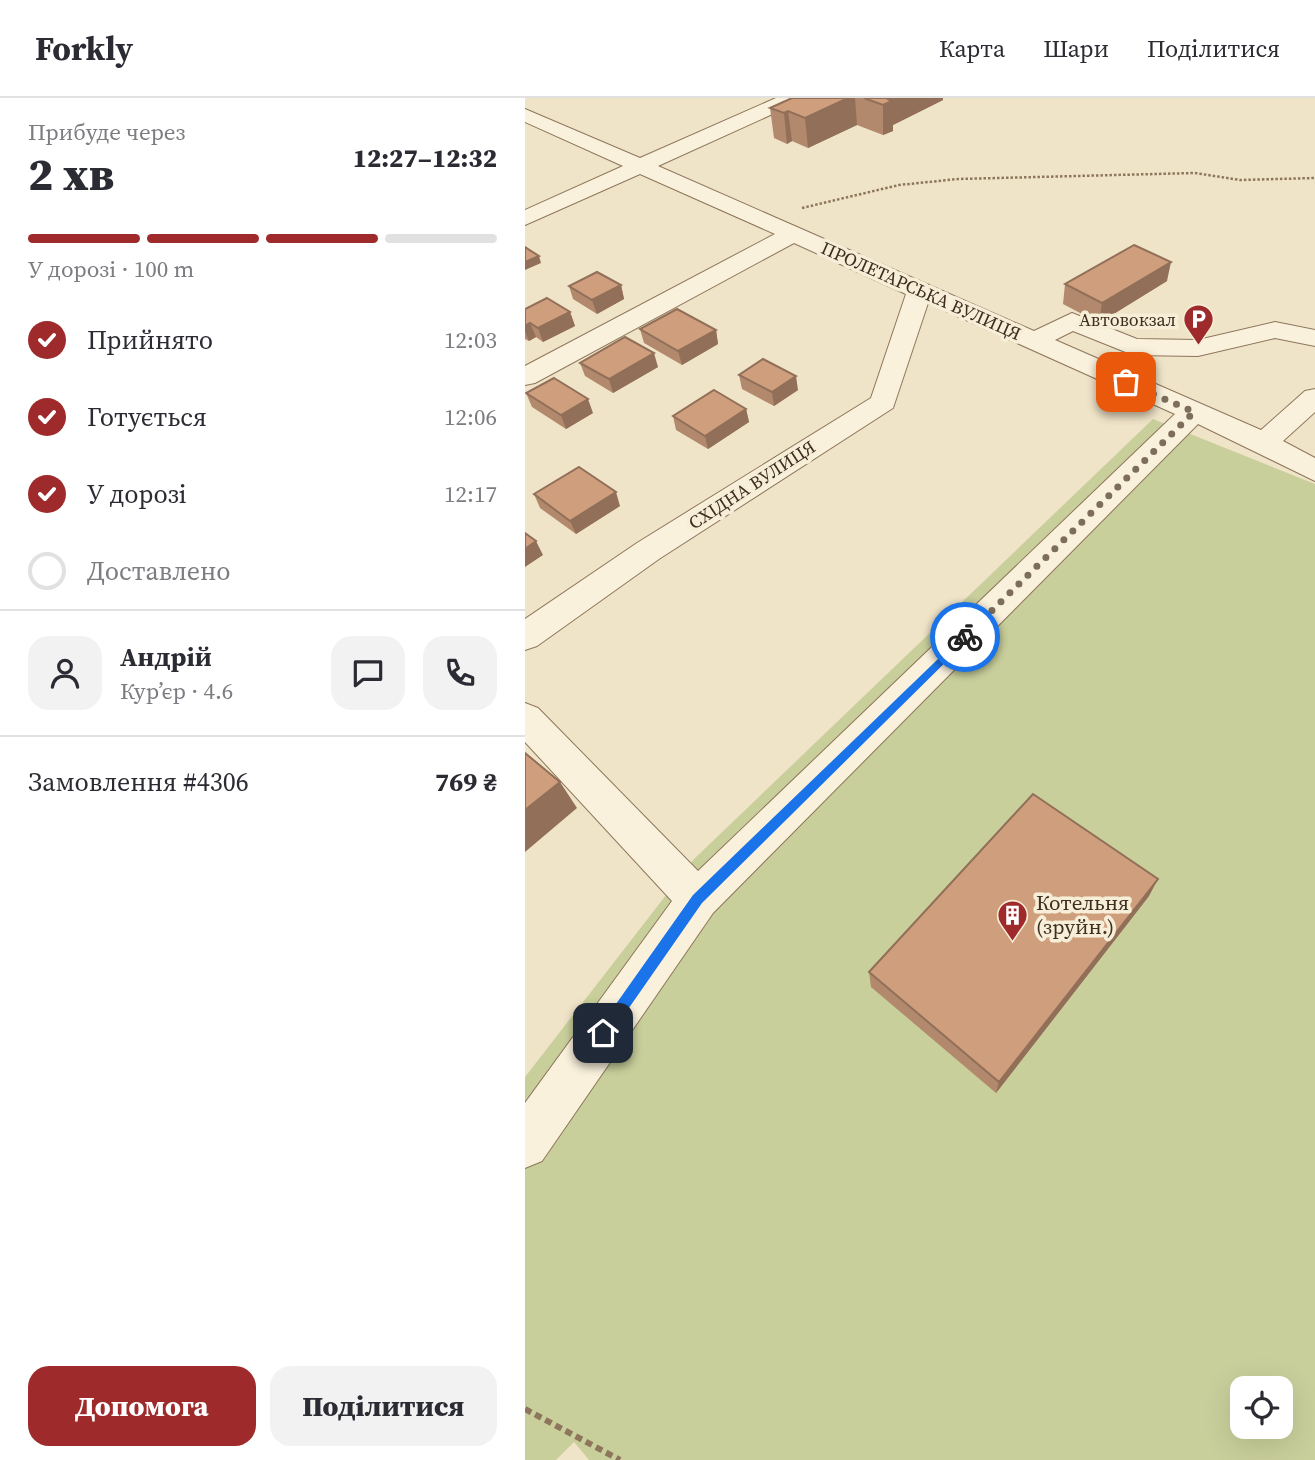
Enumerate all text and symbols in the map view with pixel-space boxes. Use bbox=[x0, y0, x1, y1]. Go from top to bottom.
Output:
text: Forkly bbox=[35, 26, 133, 71]
text: Карта bbox=[939, 32, 1005, 65]
text: Шари bbox=[1043, 32, 1109, 65]
text: Поділитися bbox=[1147, 32, 1280, 65]
text: Прибуде через bbox=[28, 116, 185, 148]
text: 12:27–12:32 bbox=[353, 140, 497, 176]
text: 2 хв bbox=[28, 142, 114, 205]
street label: ПРОЛЕТАРСЬКА ВУЛИЦЯ bbox=[817, 235, 1025, 346]
text: У дорозі · 100 m bbox=[28, 253, 194, 285]
parking icon: Автовокзал bbox=[1182, 303, 1216, 347]
place label: Автовокзал bbox=[1079, 307, 1176, 332]
icon: check bbox=[28, 321, 66, 359]
text: Прийнято bbox=[87, 322, 213, 358]
text: 12:03 bbox=[444, 324, 497, 356]
pin bbox=[1096, 352, 1156, 412]
icon: bag bbox=[1107, 363, 1145, 401]
icon: check bbox=[28, 398, 66, 436]
text: Готується bbox=[87, 399, 207, 435]
text: 12:06 bbox=[444, 401, 497, 433]
street label: СХІДНА ВУЛИЦЯ bbox=[684, 434, 820, 535]
icon: check bbox=[28, 475, 66, 513]
text: У дорозі bbox=[87, 476, 187, 512]
text: 12:17 bbox=[444, 478, 497, 510]
text: Доставлено bbox=[87, 553, 230, 589]
courier bbox=[930, 602, 1000, 672]
icon: bike bbox=[946, 618, 984, 656]
button: person bbox=[28, 636, 102, 710]
button: chat bbox=[331, 636, 405, 710]
button: phone bbox=[423, 636, 497, 710]
text: Андрій bbox=[120, 639, 212, 675]
text: Кур’єр · 4.6 bbox=[120, 675, 233, 707]
text: Замовлення #4306 bbox=[28, 764, 249, 800]
text: 769 ₴ bbox=[435, 764, 497, 800]
place label: Котельня (зруйн.) bbox=[1036, 888, 1129, 941]
building icon: Котельня (зруйн.) bbox=[996, 898, 1030, 942]
pin bbox=[573, 1003, 633, 1063]
icon: home bbox=[584, 1014, 622, 1052]
button: Допомога bbox=[28, 1366, 256, 1446]
button: Поділитися bbox=[270, 1366, 497, 1446]
map controls bbox=[1230, 1376, 1293, 1439]
button: locate bbox=[1230, 1376, 1293, 1439]

